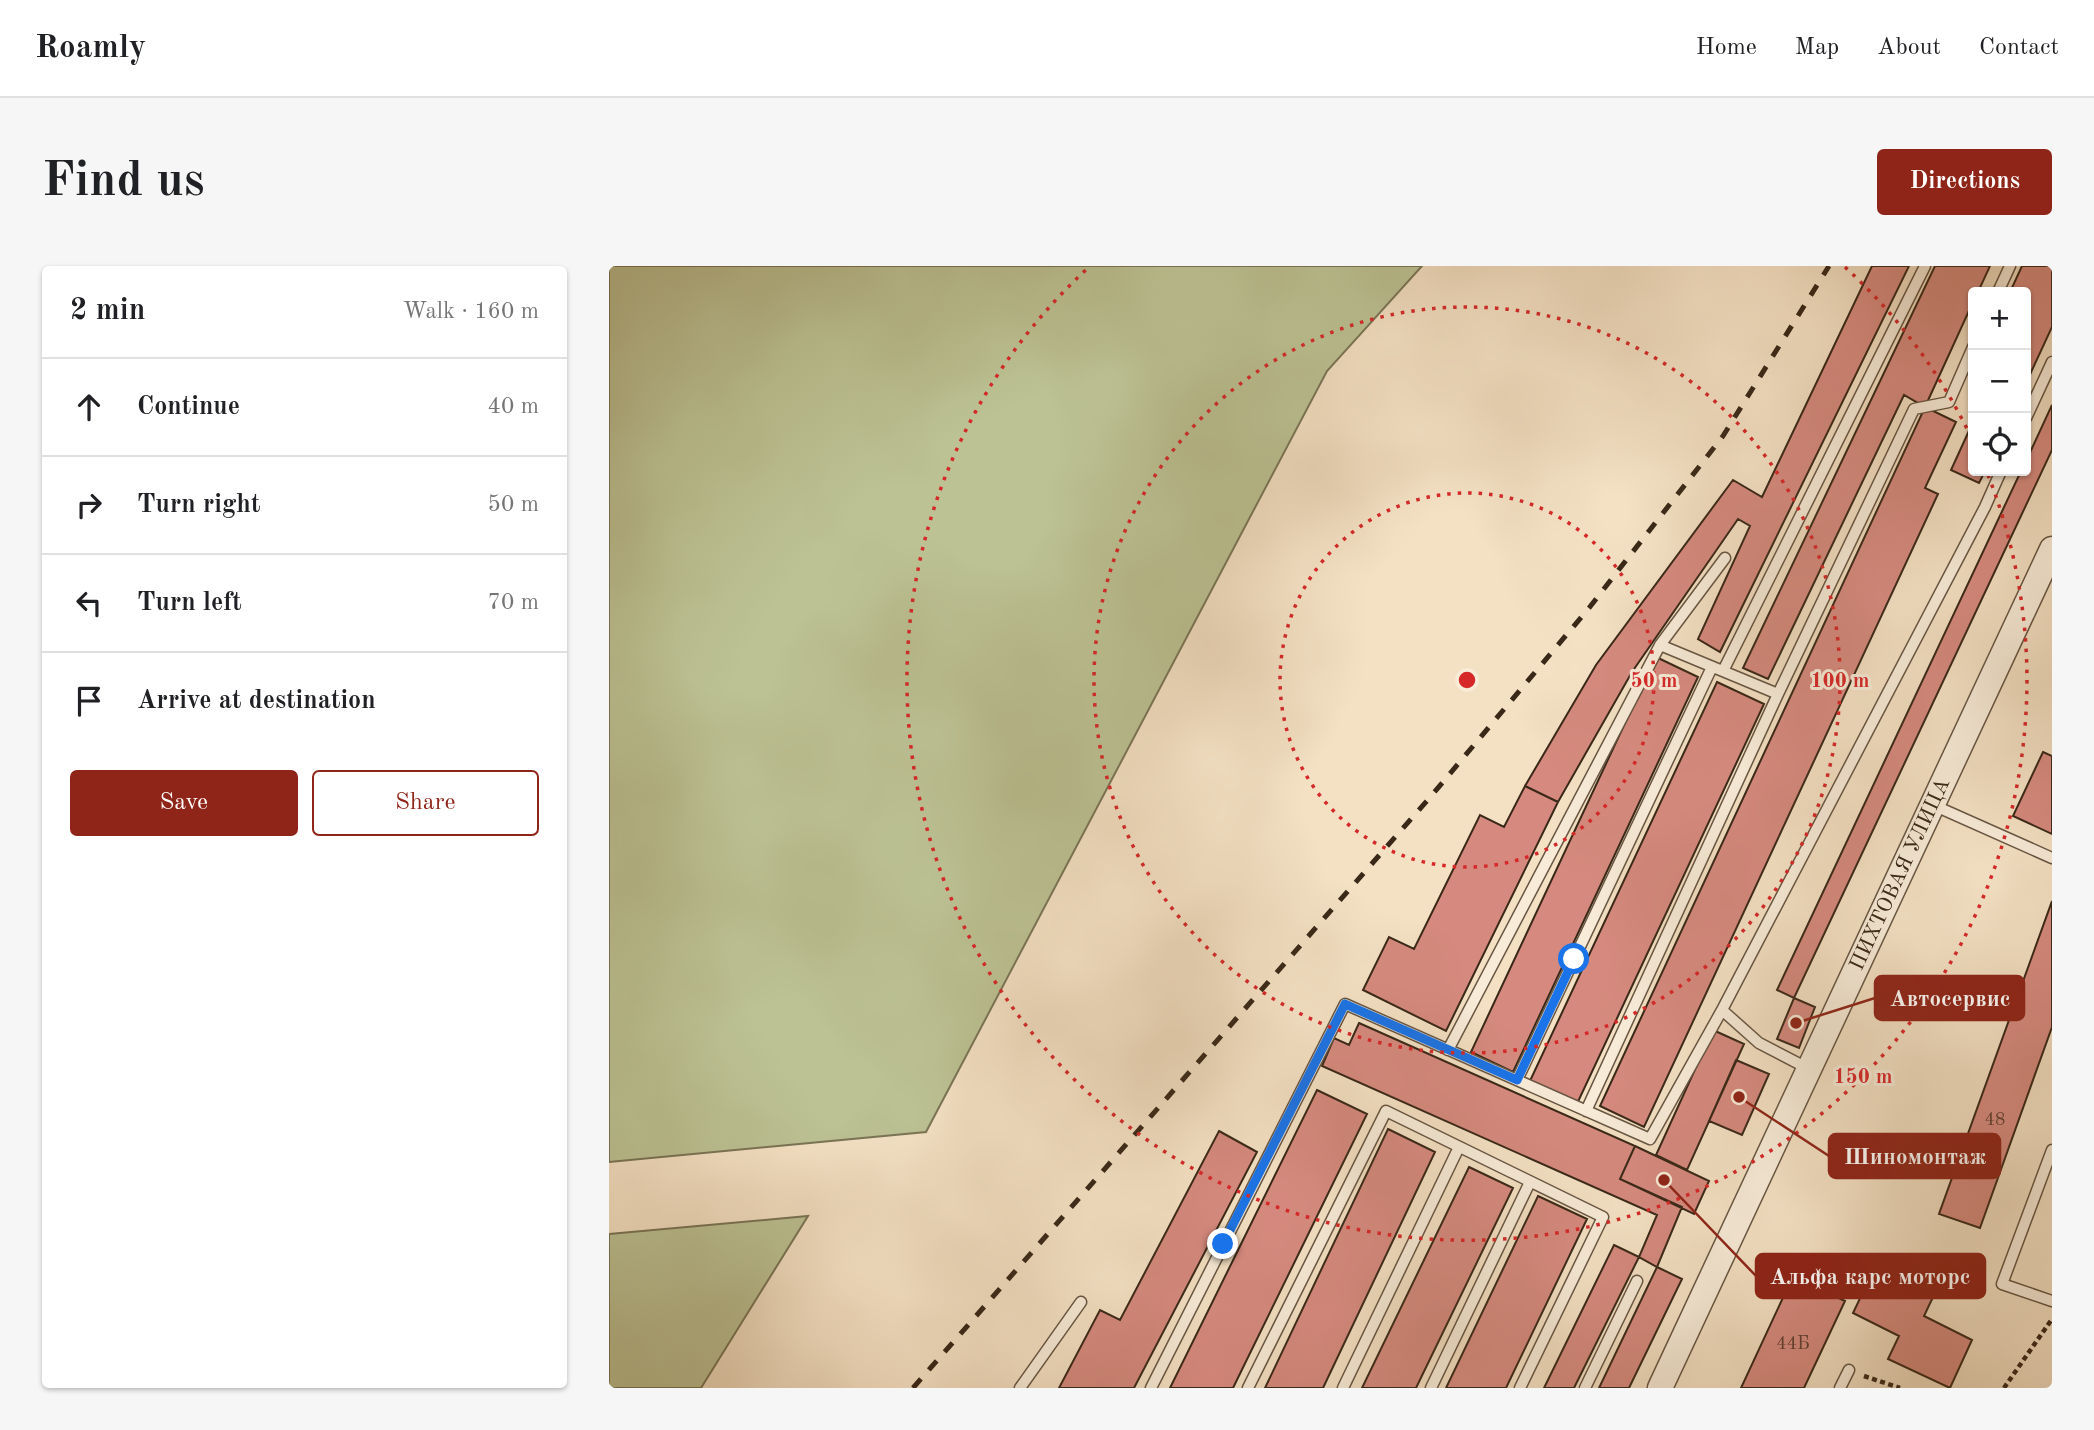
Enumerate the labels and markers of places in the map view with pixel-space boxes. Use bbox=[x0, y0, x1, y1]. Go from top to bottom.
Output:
centre of rings bbox=[1455, 668, 1479, 692]
callout: Автосервис bbox=[1875, 976, 2024, 1020]
callout: Шиномонтаж bbox=[1829, 1134, 2000, 1178]
callout: Альфа карс моторс bbox=[1756, 1254, 1985, 1298]

